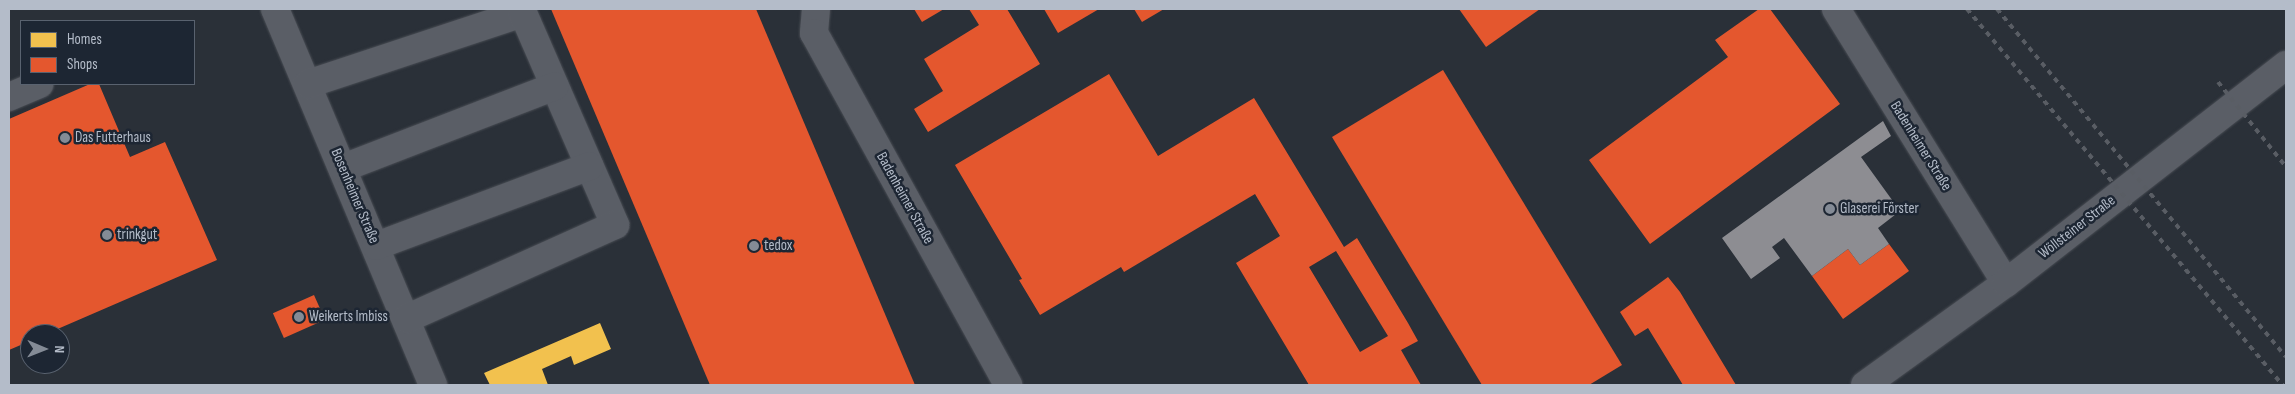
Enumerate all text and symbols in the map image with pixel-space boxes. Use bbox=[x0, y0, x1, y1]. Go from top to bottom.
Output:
legend bbox=[20, 20, 195, 85]
text: Homes bbox=[67, 30, 102, 49]
text: Shops bbox=[67, 55, 98, 74]
street label: Badenheimer Straße bbox=[1886, 98, 1956, 194]
place label: Das Futterhaus bbox=[75, 129, 151, 147]
marker: Das Futterhaus bbox=[59, 132, 71, 144]
street label: Bosenheimer Straße bbox=[327, 146, 383, 246]
street label: Badenheimer Straße bbox=[872, 149, 938, 247]
street label: Wöllsteiner Straße bbox=[2035, 192, 2119, 262]
place label: Glaserei Förster bbox=[1840, 200, 1919, 218]
marker: Glaserei Förster bbox=[1824, 203, 1836, 215]
place label: trinkgut bbox=[117, 226, 157, 244]
marker: trinkgut bbox=[101, 229, 113, 241]
place label: tedox bbox=[764, 237, 792, 255]
marker: tedox bbox=[748, 240, 760, 252]
place label: Weikerts Imbiss bbox=[309, 308, 388, 326]
marker: Weikerts Imbiss bbox=[293, 311, 305, 323]
north arrow bbox=[20, 324, 70, 374]
text: N bbox=[51, 345, 68, 353]

